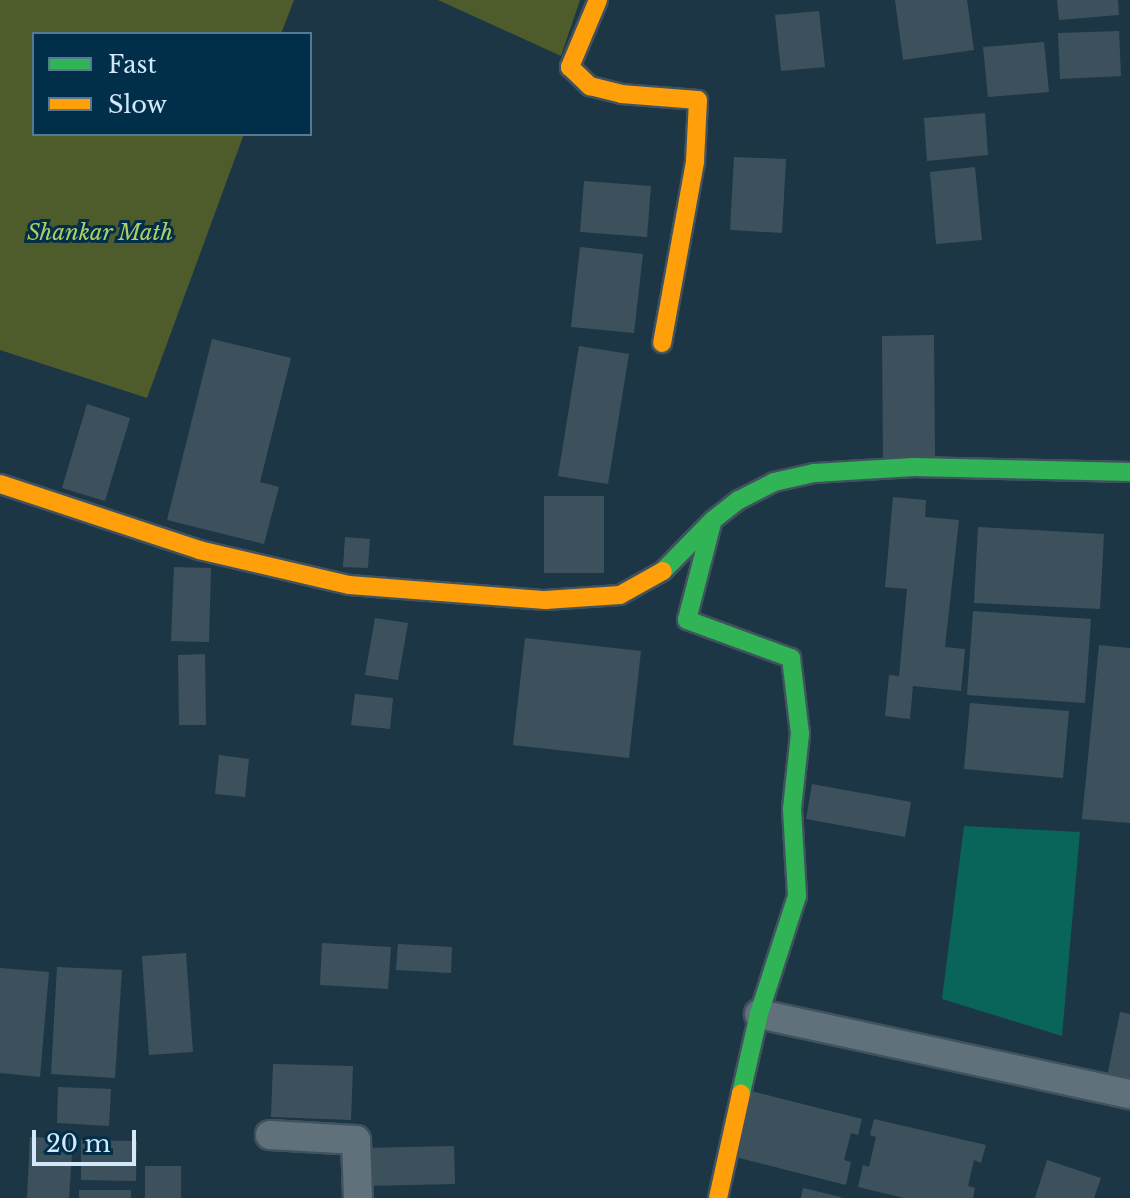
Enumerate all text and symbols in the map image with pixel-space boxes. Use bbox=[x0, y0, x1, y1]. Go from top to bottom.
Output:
legend bbox=[32, 32, 312, 136]
text: Fast bbox=[108, 50, 156, 79]
text: Slow bbox=[108, 90, 167, 119]
park label: Shankar Math bbox=[27, 220, 173, 246]
scale bar bbox=[36, 1114, 140, 1164]
text: 20 m bbox=[46, 1129, 111, 1158]

